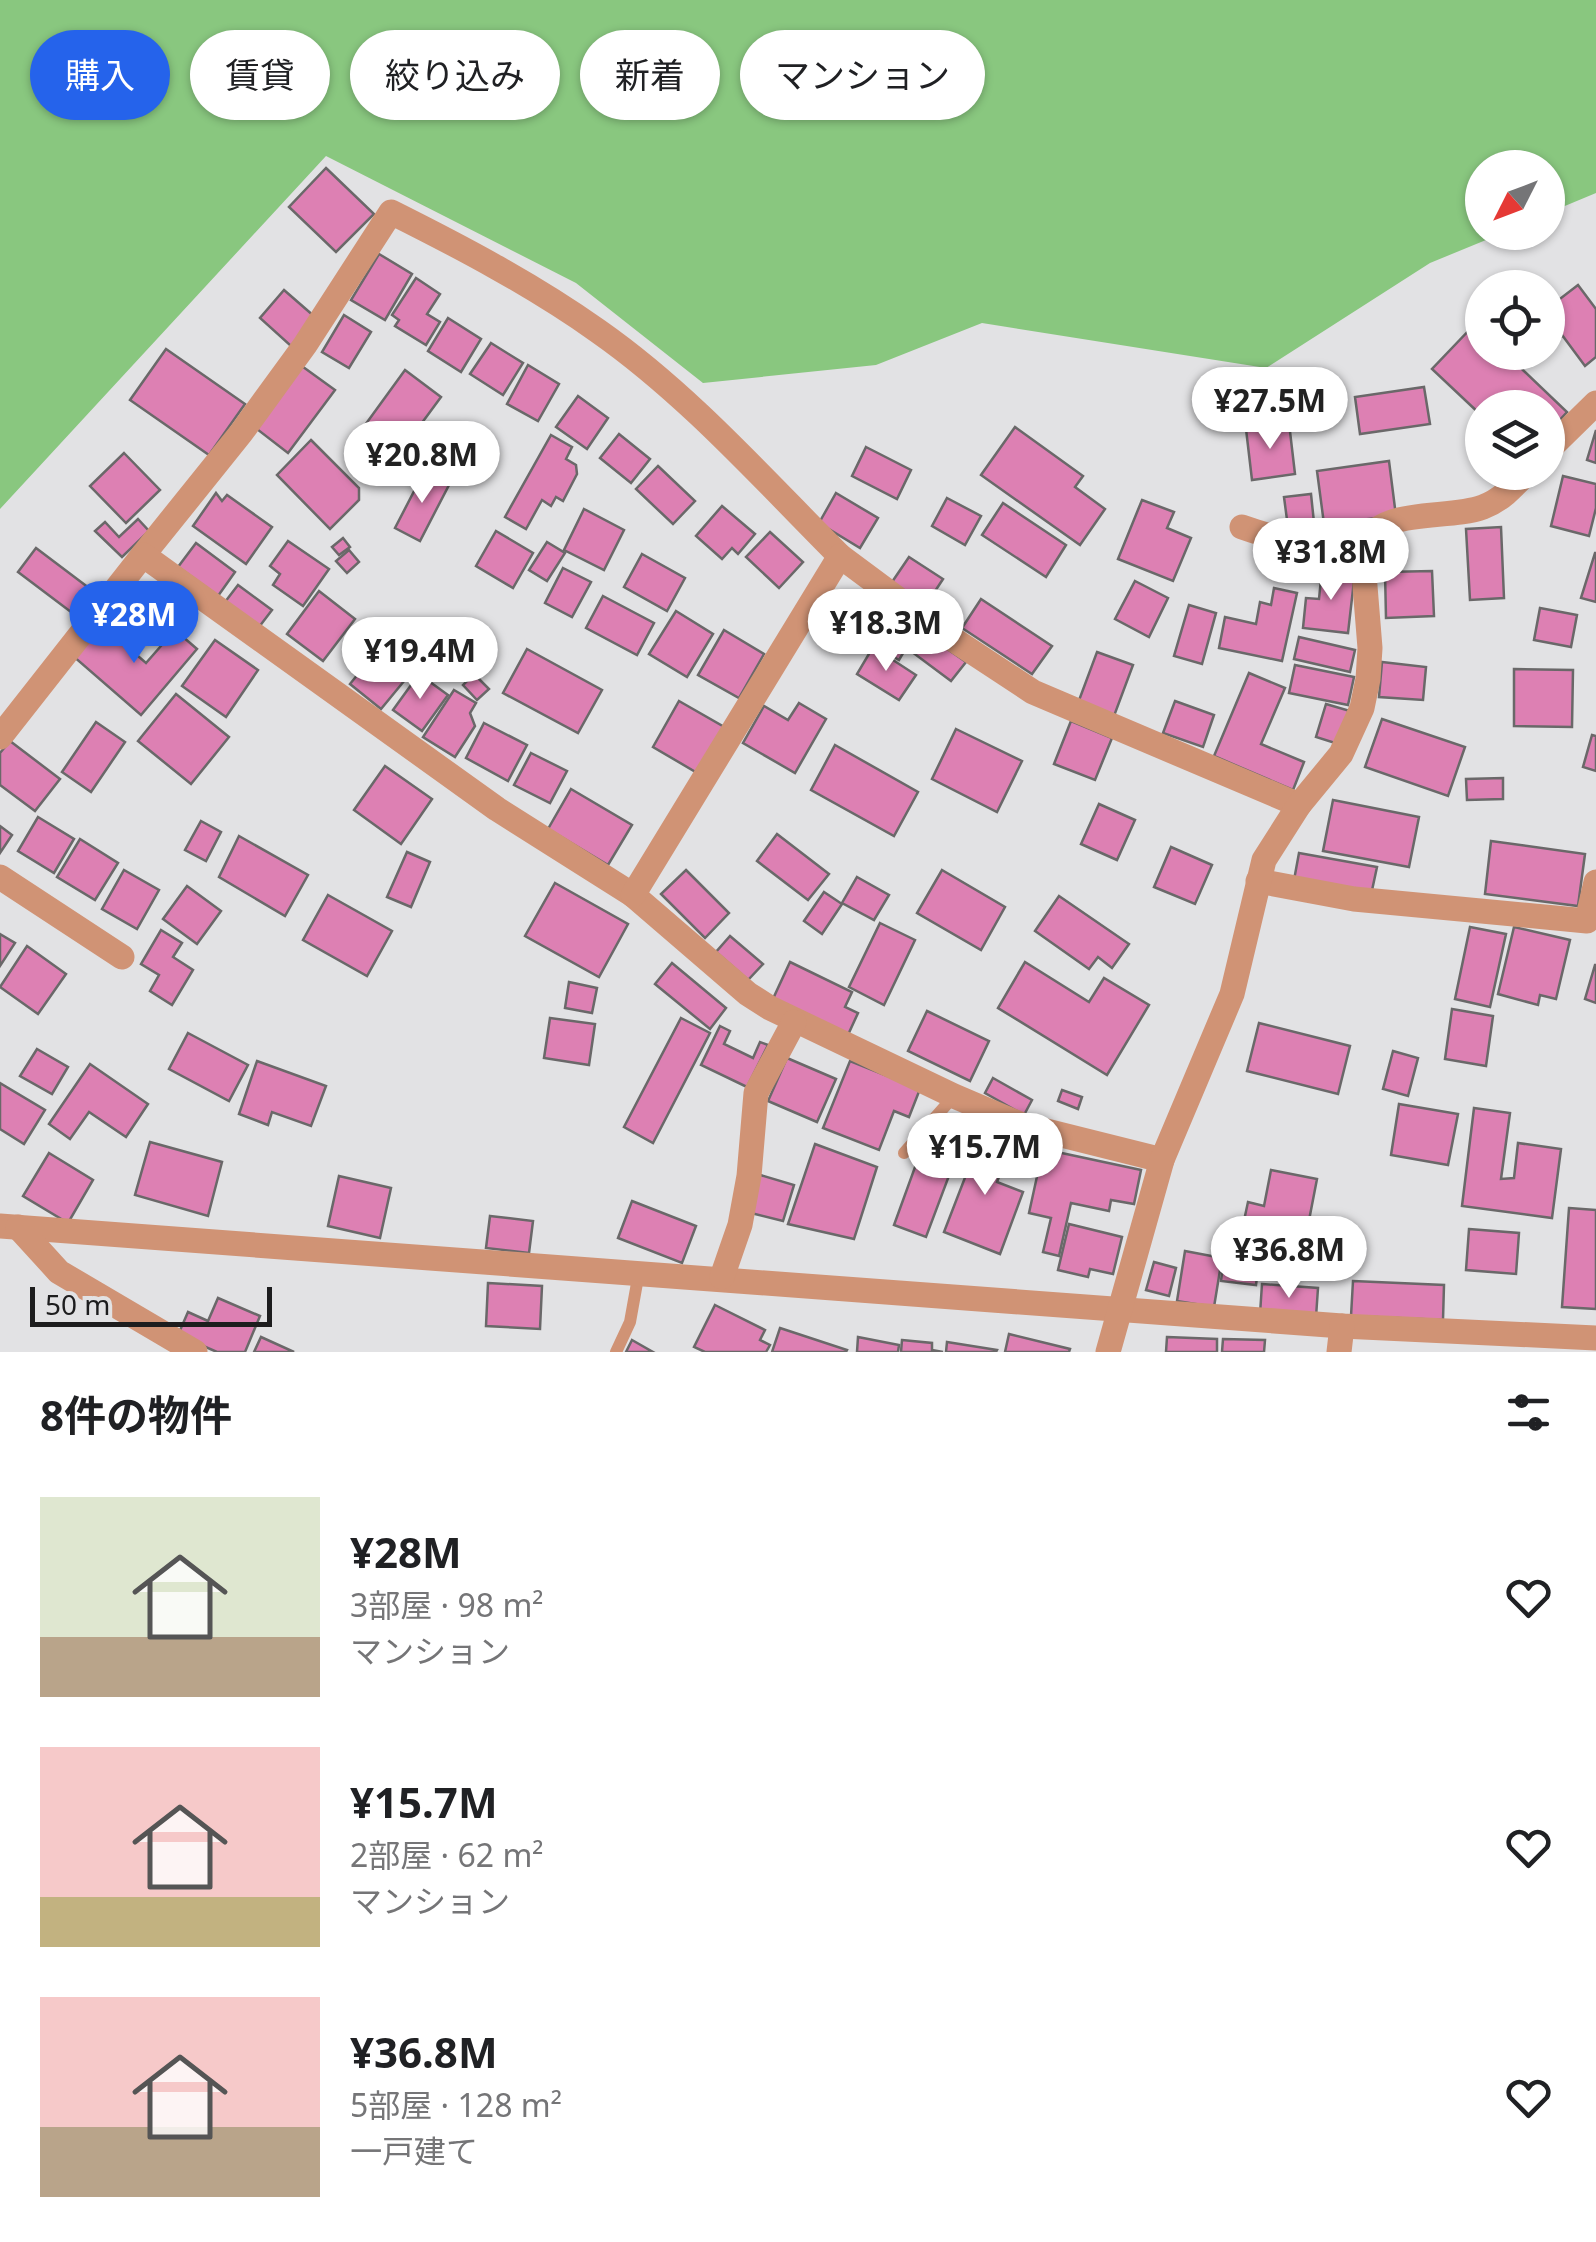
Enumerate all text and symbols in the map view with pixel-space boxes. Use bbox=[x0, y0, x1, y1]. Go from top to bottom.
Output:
chip: 購入 bbox=[30, 30, 170, 120]
chip: 賃貸 bbox=[190, 30, 330, 120]
chip: 絞り込み bbox=[350, 30, 560, 120]
chip: 新着 bbox=[580, 30, 720, 120]
chip: マンション bbox=[740, 30, 985, 120]
north arrow bbox=[1465, 150, 1565, 250]
map controls bbox=[1465, 150, 1565, 490]
button: locate bbox=[1465, 270, 1565, 370]
pin: ¥27.5M bbox=[1189, 367, 1351, 452]
text: ¥27.5M bbox=[1214, 378, 1326, 421]
button: layers bbox=[1465, 390, 1565, 490]
pin: ¥20.8M bbox=[341, 421, 503, 506]
text: ¥20.8M bbox=[366, 432, 478, 475]
pin: ¥31.8M bbox=[1250, 518, 1412, 603]
text: ¥31.8M bbox=[1275, 529, 1387, 572]
pin: ¥28M bbox=[75, 581, 193, 666]
pin: ¥18.3M bbox=[805, 589, 967, 674]
text: ¥28M bbox=[91, 592, 177, 635]
text: ¥18.3M bbox=[830, 600, 942, 643]
pin: ¥19.4M bbox=[339, 617, 501, 702]
text: ¥19.4M bbox=[364, 628, 476, 671]
pin: ¥15.7M bbox=[904, 1113, 1066, 1198]
text: ¥15.7M bbox=[929, 1124, 1041, 1167]
pin: ¥36.8M bbox=[1208, 1216, 1370, 1301]
text: ¥36.8M bbox=[1233, 1227, 1345, 1270]
scale bar bbox=[30, 1282, 272, 1326]
text: 50 m bbox=[45, 1285, 111, 1323]
icon: filters bbox=[1501, 1385, 1556, 1440]
text: 8件の物件 bbox=[40, 1386, 232, 1443]
text: ¥28M bbox=[350, 1523, 462, 1580]
icon: home bbox=[120, 1537, 240, 1657]
icon: heart bbox=[1501, 1570, 1556, 1625]
text: 3部屋 · 98 m² bbox=[350, 1583, 544, 1626]
text: マンション bbox=[350, 1629, 510, 1672]
text: ¥15.7M bbox=[350, 1773, 498, 1830]
icon: home bbox=[120, 1787, 240, 1907]
icon: heart bbox=[1501, 1820, 1556, 1875]
text: 2部屋 · 62 m² bbox=[350, 1833, 544, 1876]
text: マンション bbox=[350, 1879, 510, 1922]
text: ¥36.8M bbox=[350, 2023, 498, 2080]
icon: home bbox=[120, 2037, 240, 2157]
icon: heart bbox=[1501, 2070, 1556, 2125]
text: 5部屋 · 128 m² bbox=[350, 2083, 562, 2126]
text: 一戸建て bbox=[350, 2129, 478, 2172]

